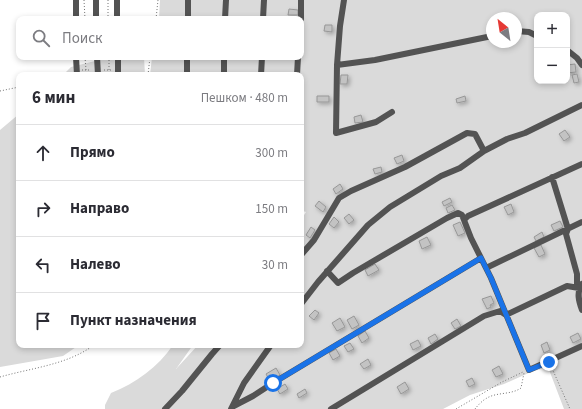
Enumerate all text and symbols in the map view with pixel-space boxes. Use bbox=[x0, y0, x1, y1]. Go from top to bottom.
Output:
north arrow bbox=[486, 12, 522, 48]
map controls bbox=[534, 12, 570, 84]
button: + bbox=[534, 12, 570, 48]
search box bbox=[16, 16, 304, 60]
icon: search bbox=[30, 27, 52, 49]
text: Поиск bbox=[62, 28, 103, 49]
button: − bbox=[534, 48, 570, 84]
text: 6 мин bbox=[32, 86, 75, 110]
text: Пешком · 480 m bbox=[201, 89, 288, 107]
icon: ahead bbox=[32, 142, 54, 164]
text: Прямо bbox=[70, 142, 115, 163]
text: 300 m bbox=[255, 144, 288, 162]
icon: right bbox=[32, 198, 54, 220]
text: Направо bbox=[70, 198, 129, 219]
text: 150 m bbox=[255, 200, 288, 218]
icon: left bbox=[32, 254, 54, 276]
text: Налево bbox=[70, 254, 121, 275]
text: 30 m bbox=[262, 256, 288, 274]
icon: arrive bbox=[32, 310, 54, 332]
text: Пункт назначения bbox=[70, 310, 197, 331]
route end bbox=[540, 353, 558, 371]
route start bbox=[264, 374, 282, 392]

